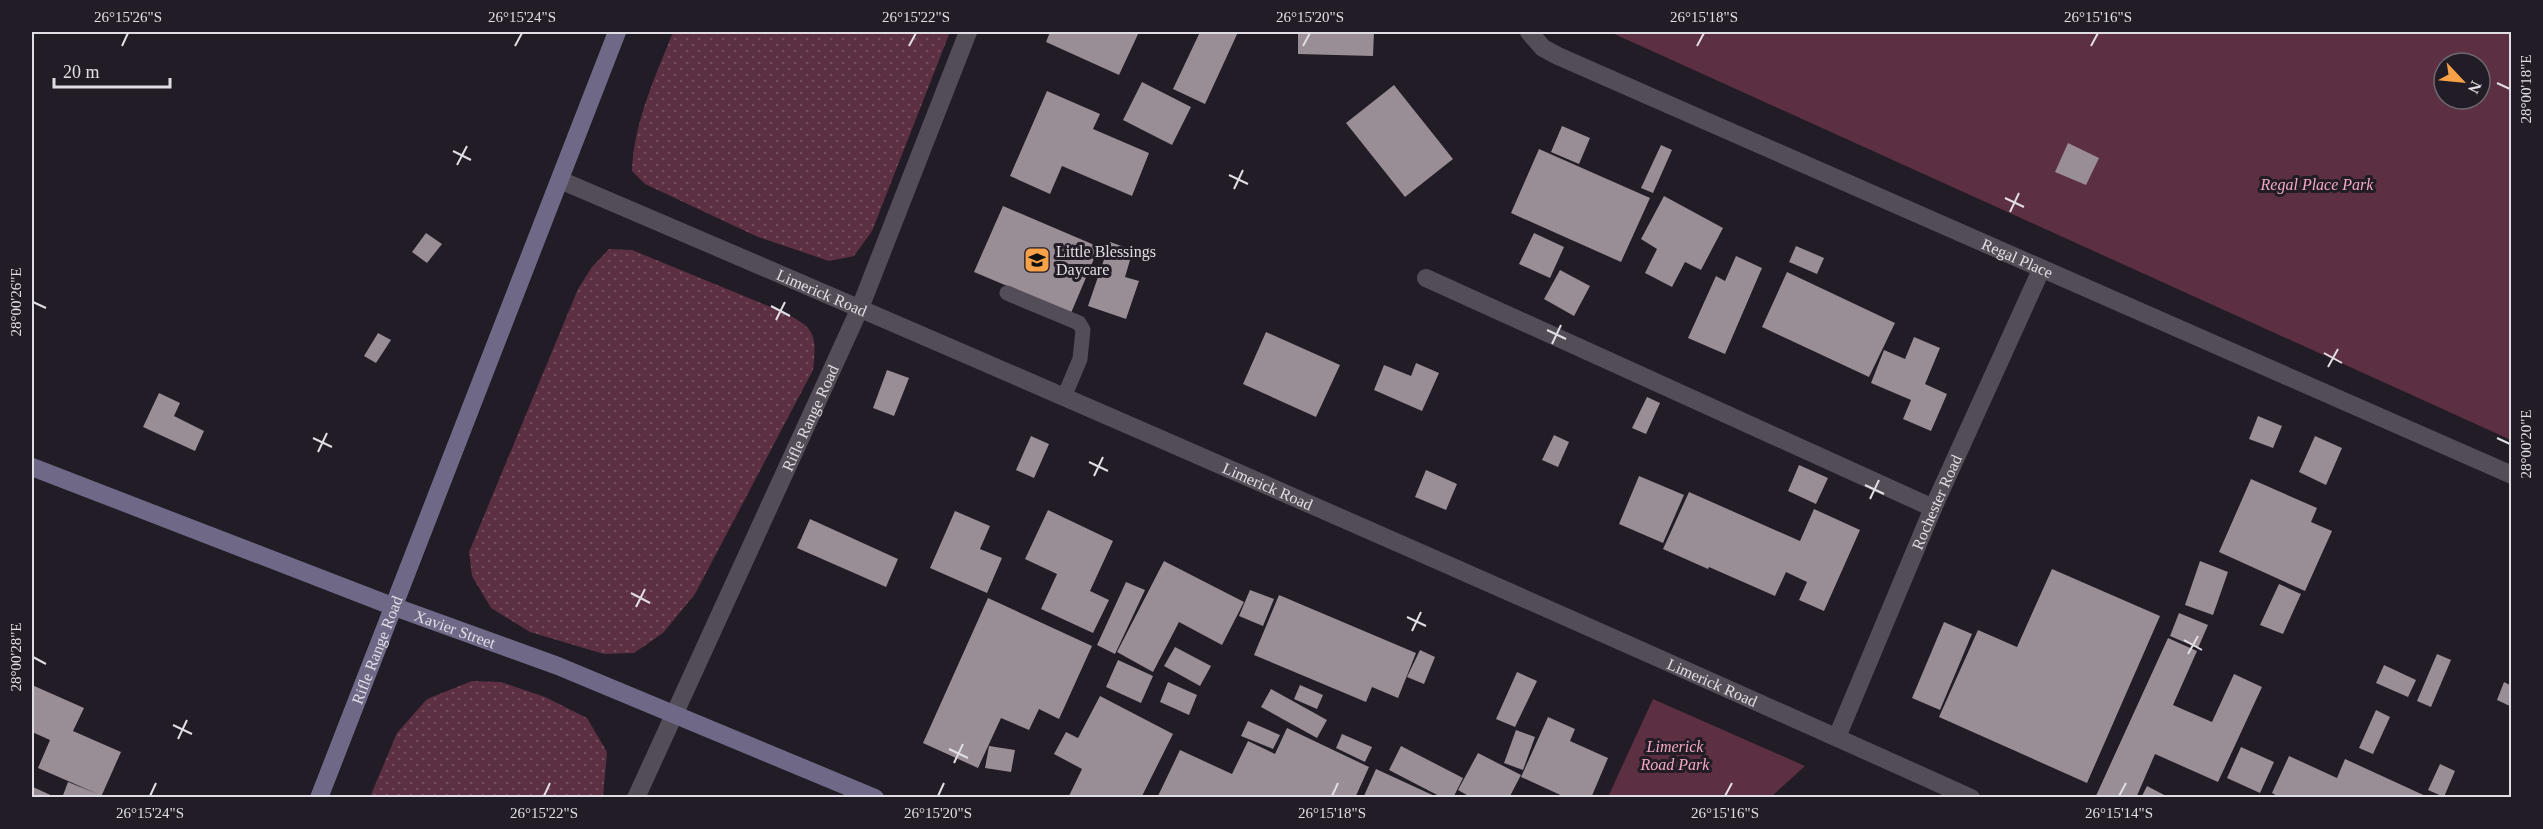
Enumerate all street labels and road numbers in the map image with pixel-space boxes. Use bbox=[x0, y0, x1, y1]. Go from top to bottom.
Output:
street label: Regal Place bbox=[1979, 235, 2056, 281]
street label: Limerick Road bbox=[774, 265, 870, 319]
street label: Rifle Range Road bbox=[778, 362, 841, 474]
street label: Rochester Road bbox=[1908, 452, 1965, 552]
street label: Limerick Road bbox=[1220, 459, 1315, 513]
street label: Rifle Range Road bbox=[348, 593, 405, 706]
street label: Xavier Street bbox=[412, 606, 498, 651]
street label: Limerick Road bbox=[1665, 655, 1760, 709]

